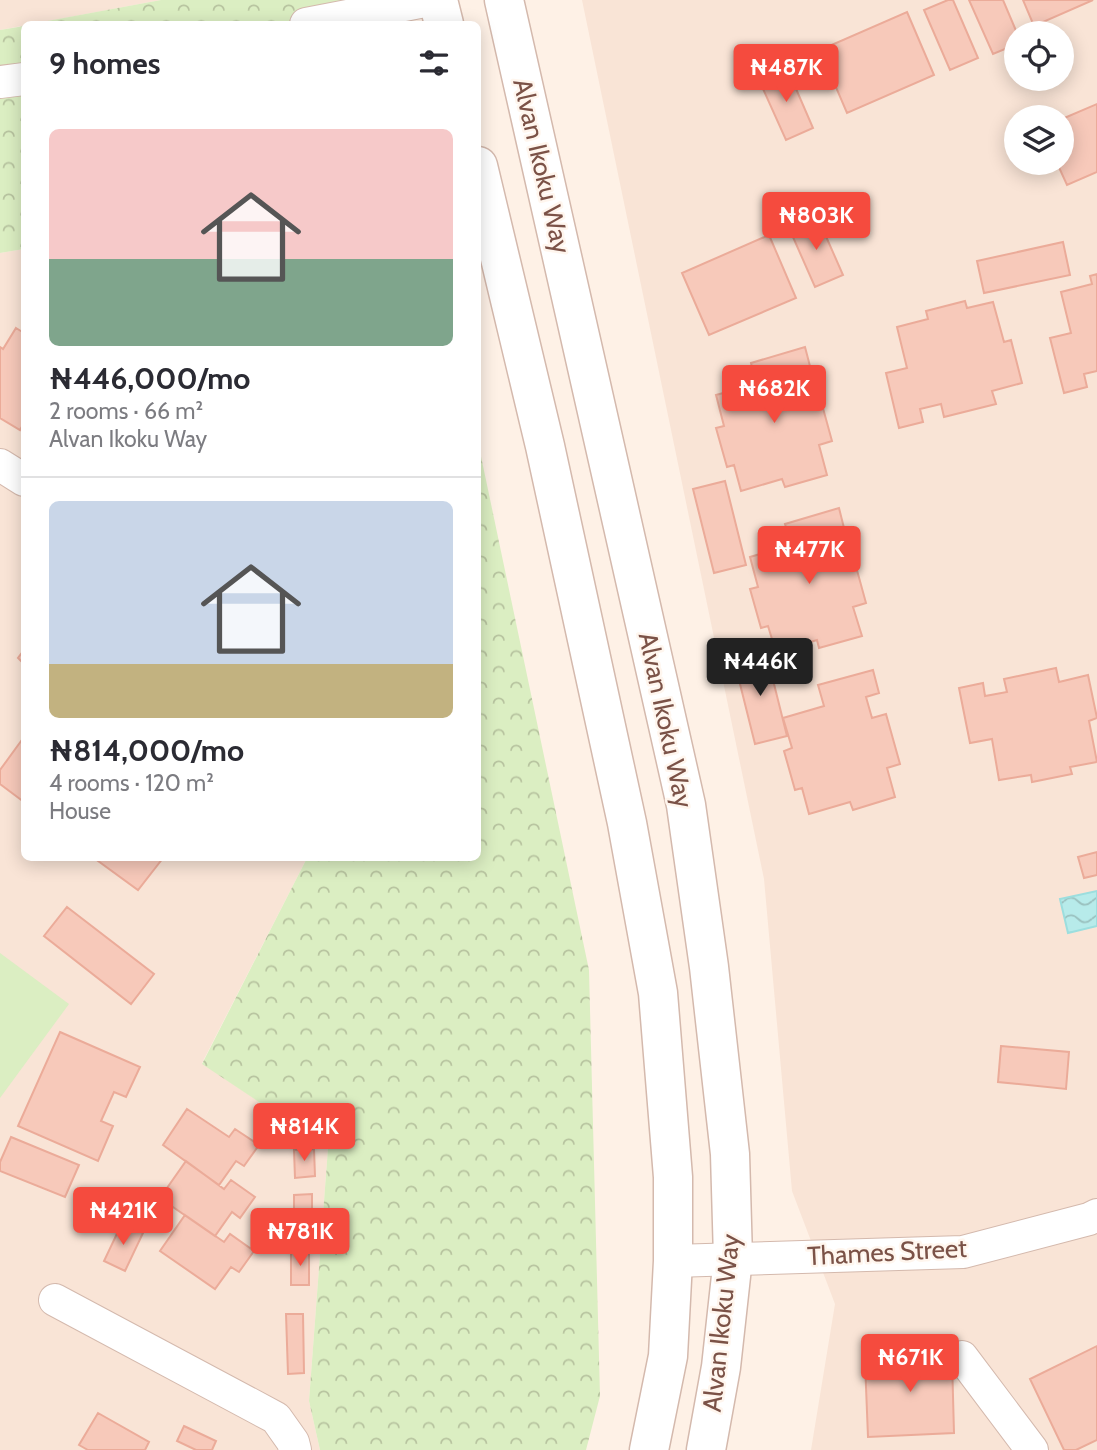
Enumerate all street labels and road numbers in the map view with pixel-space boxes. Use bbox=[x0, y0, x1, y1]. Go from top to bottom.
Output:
street label: Alvan Ikoku Way bbox=[506, 75, 578, 257]
street label: Alvan Ikoku Way bbox=[632, 629, 700, 811]
street label: Alvan Ikoku Way bbox=[696, 1232, 746, 1414]
street label: Thames Street bbox=[806, 1232, 968, 1272]

